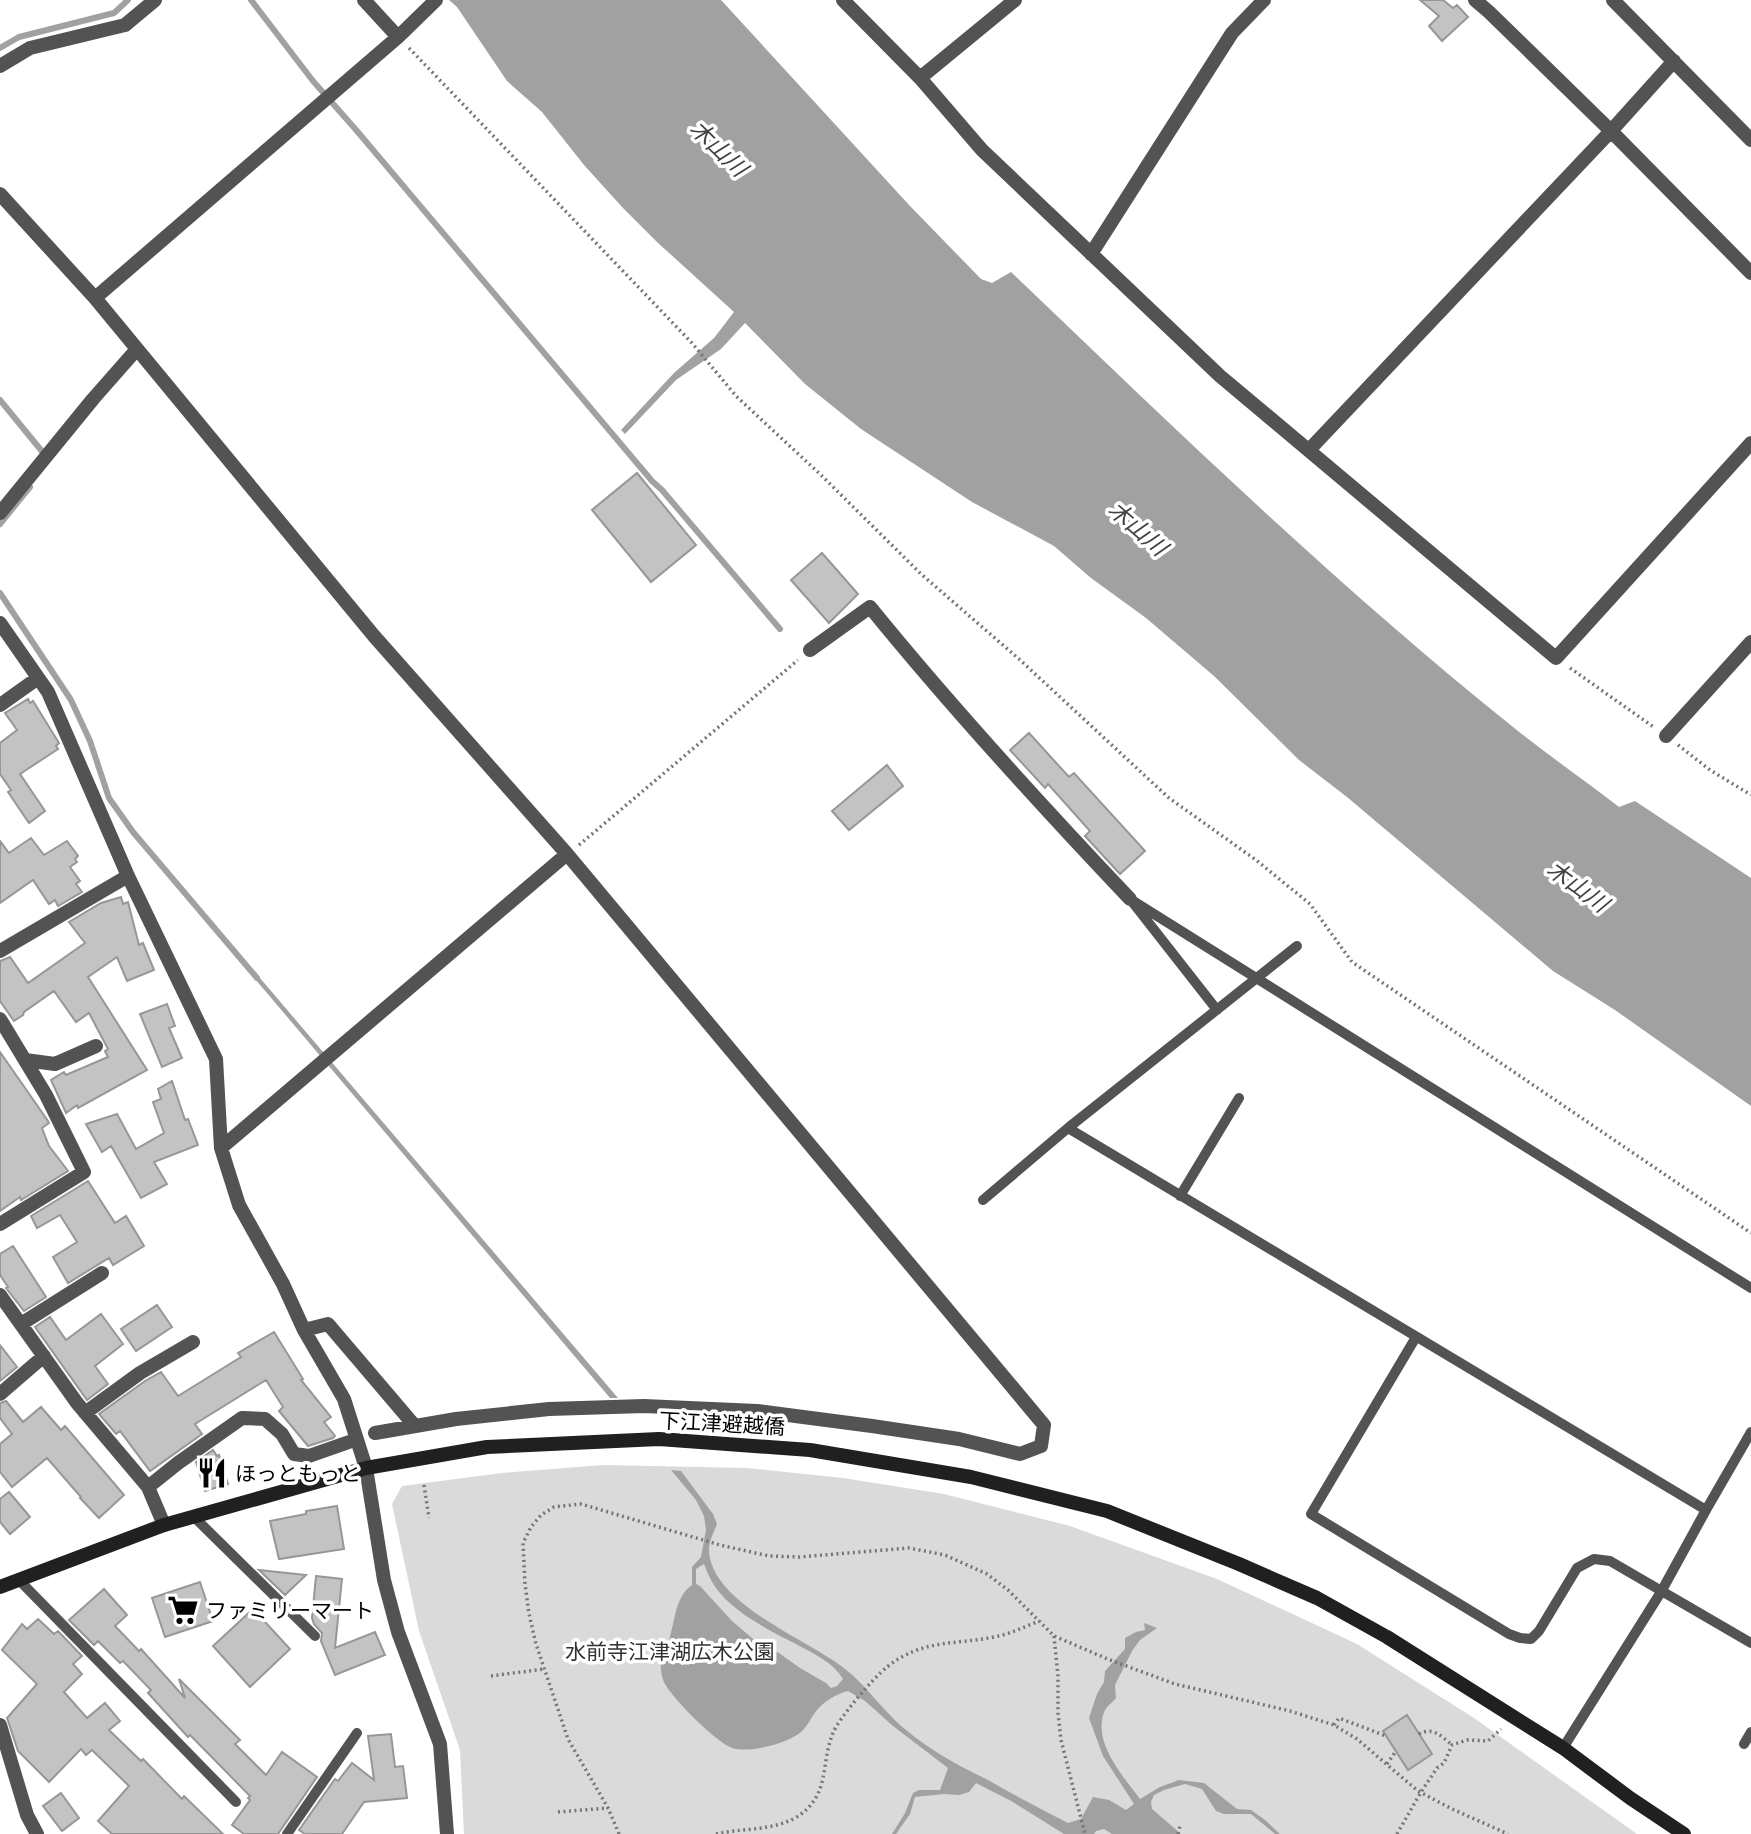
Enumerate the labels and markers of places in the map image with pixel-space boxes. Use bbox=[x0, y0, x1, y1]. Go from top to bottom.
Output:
restaurant icon: ほっともっと bbox=[195, 1456, 229, 1490]
place label: ほっともっと bbox=[235, 1457, 361, 1489]
supermarket icon: ファミリーマート bbox=[166, 1593, 200, 1627]
place label: ファミリーマート bbox=[206, 1594, 374, 1626]

